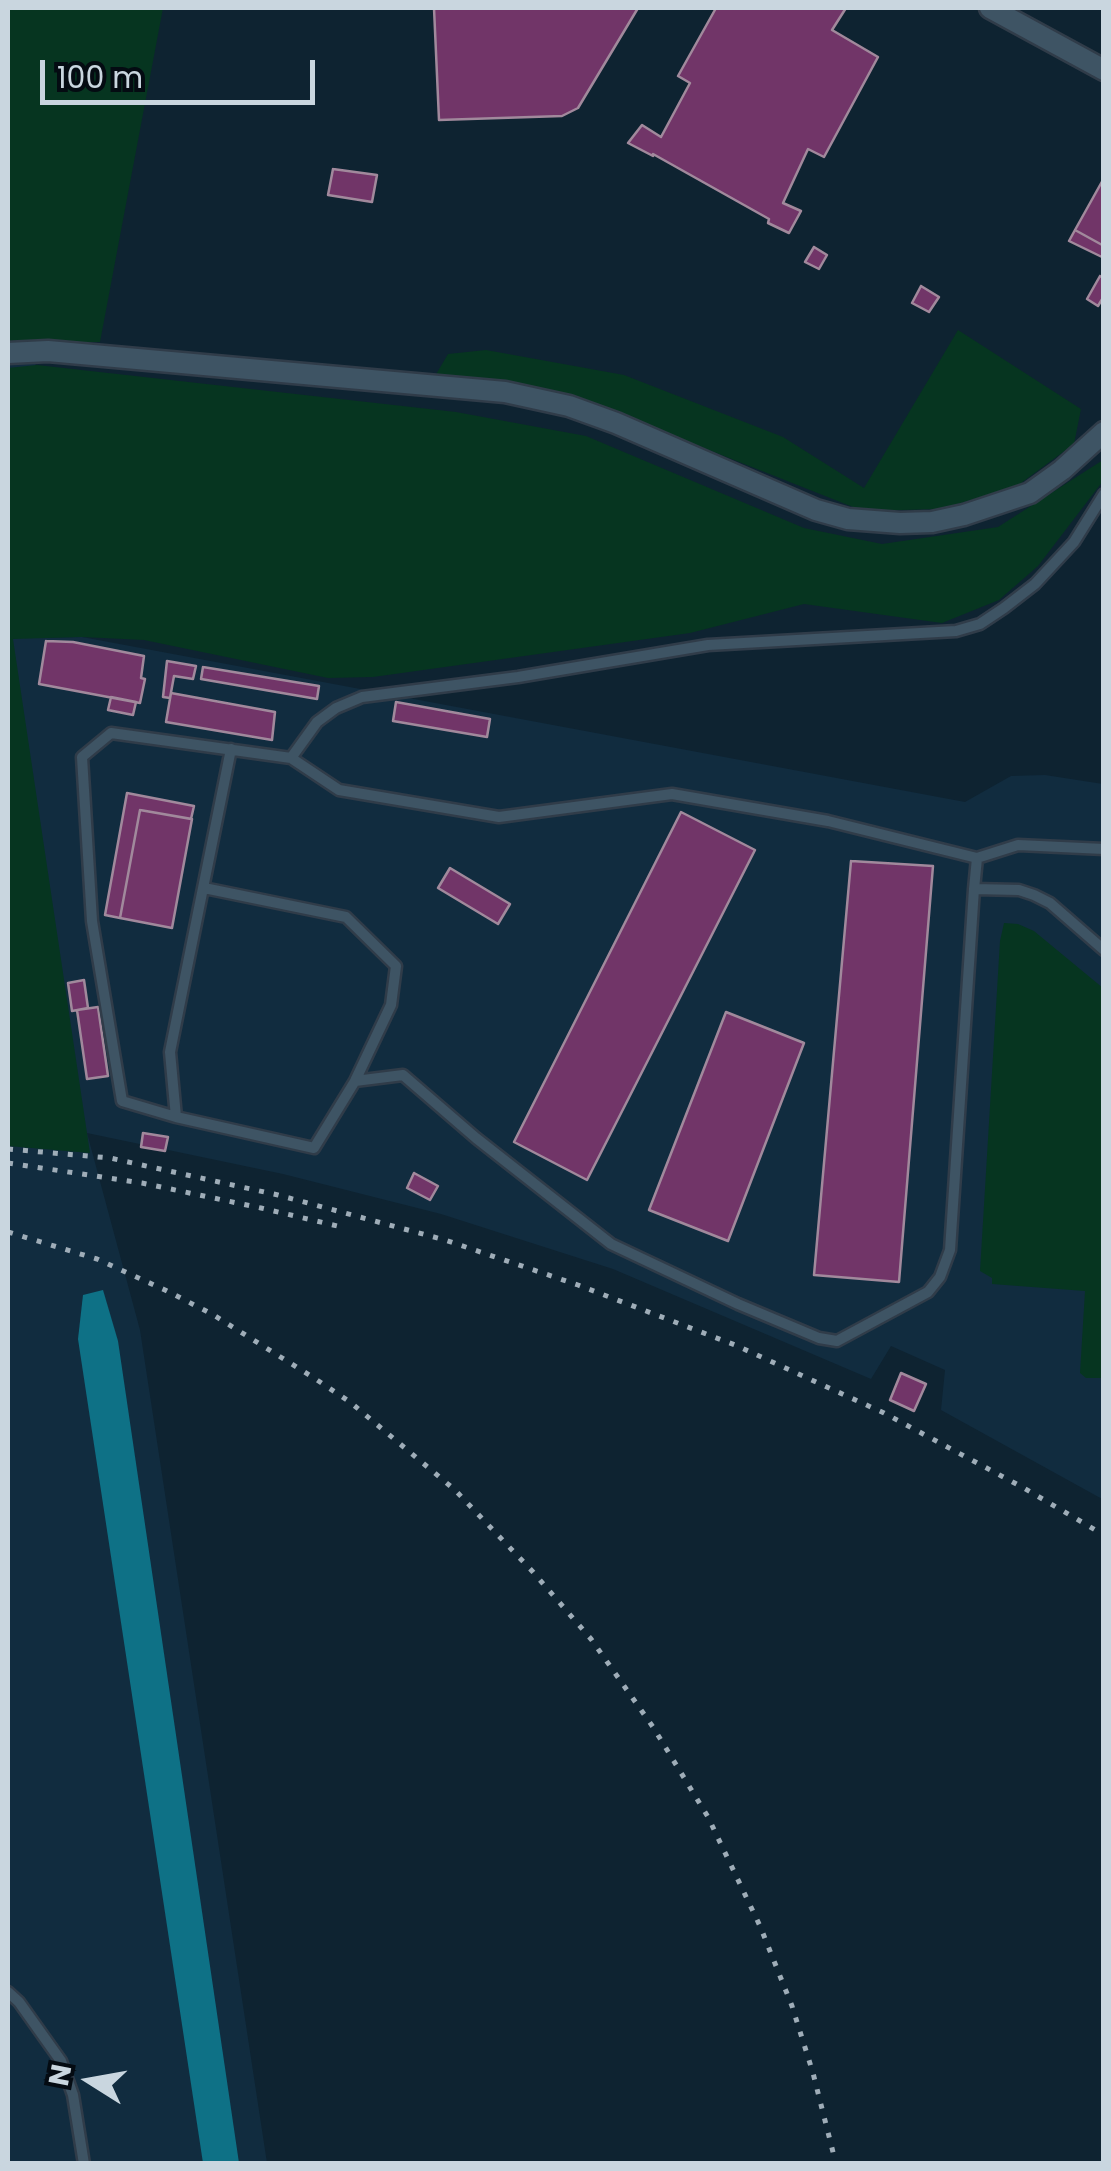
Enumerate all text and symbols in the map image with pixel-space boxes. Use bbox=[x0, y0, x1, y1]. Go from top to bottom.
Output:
scale bar bbox=[45, 40, 320, 102]
text: 100 m bbox=[57, 56, 143, 99]
north arrow bbox=[40, 2031, 140, 2131]
text: N bbox=[39, 2061, 81, 2089]

